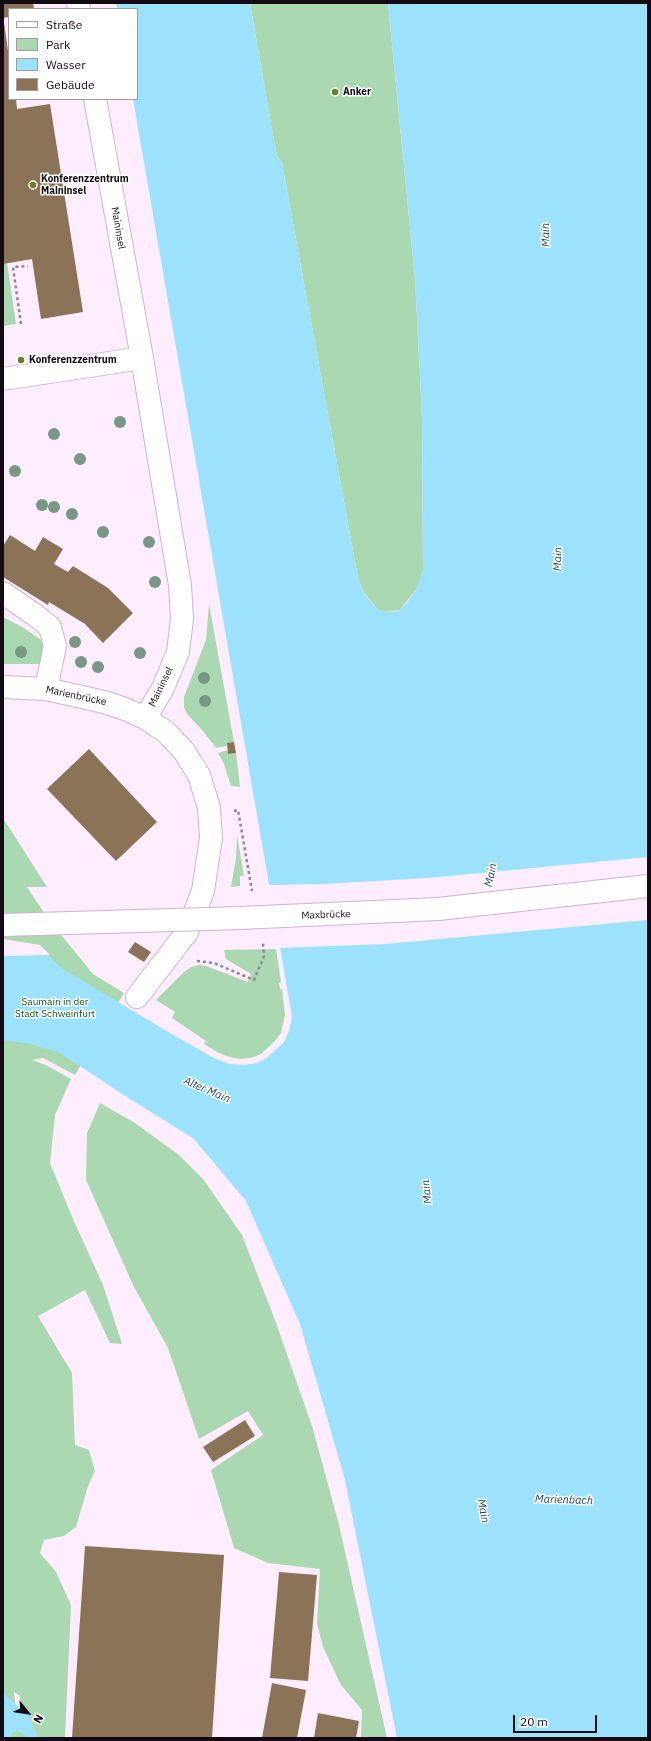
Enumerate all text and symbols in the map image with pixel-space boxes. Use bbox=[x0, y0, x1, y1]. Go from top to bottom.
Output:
legend bbox=[8, 8, 138, 100]
text: Straße bbox=[46, 17, 82, 32]
text: Park bbox=[46, 37, 70, 52]
text: Wasser bbox=[46, 57, 86, 72]
text: Gebäude bbox=[46, 77, 95, 92]
place label: Anker bbox=[343, 86, 371, 98]
marker: Anker bbox=[330, 87, 340, 97]
place label: Konferenzzentrum Maininsel bbox=[41, 173, 129, 196]
marker: Konferenzzentrum Maininsel bbox=[28, 180, 38, 190]
street label: Maininsel bbox=[108, 206, 128, 250]
water label: Main bbox=[539, 223, 553, 247]
place label: Konferenzzentrum bbox=[29, 354, 117, 366]
marker: Konferenzzentrum bbox=[16, 355, 26, 365]
water label: Main bbox=[551, 547, 565, 571]
street label: Maininsel bbox=[146, 665, 176, 709]
street label: Marienbrücke bbox=[45, 684, 107, 708]
water label: Main bbox=[482, 862, 500, 888]
street label: Maxbrücke bbox=[301, 908, 351, 922]
park label: Saumain in der Stadt Schweinfurt bbox=[15, 996, 95, 1020]
water label: Alter Main bbox=[182, 1074, 232, 1106]
water label: Main bbox=[419, 1179, 435, 1205]
water label: Marienbach bbox=[535, 1492, 593, 1508]
water label: Main bbox=[474, 1498, 492, 1524]
north arrow bbox=[8, 1693, 48, 1733]
scale bar bbox=[515, 1707, 599, 1733]
text: N bbox=[30, 1712, 46, 1726]
text: 20 m bbox=[520, 1714, 548, 1729]

